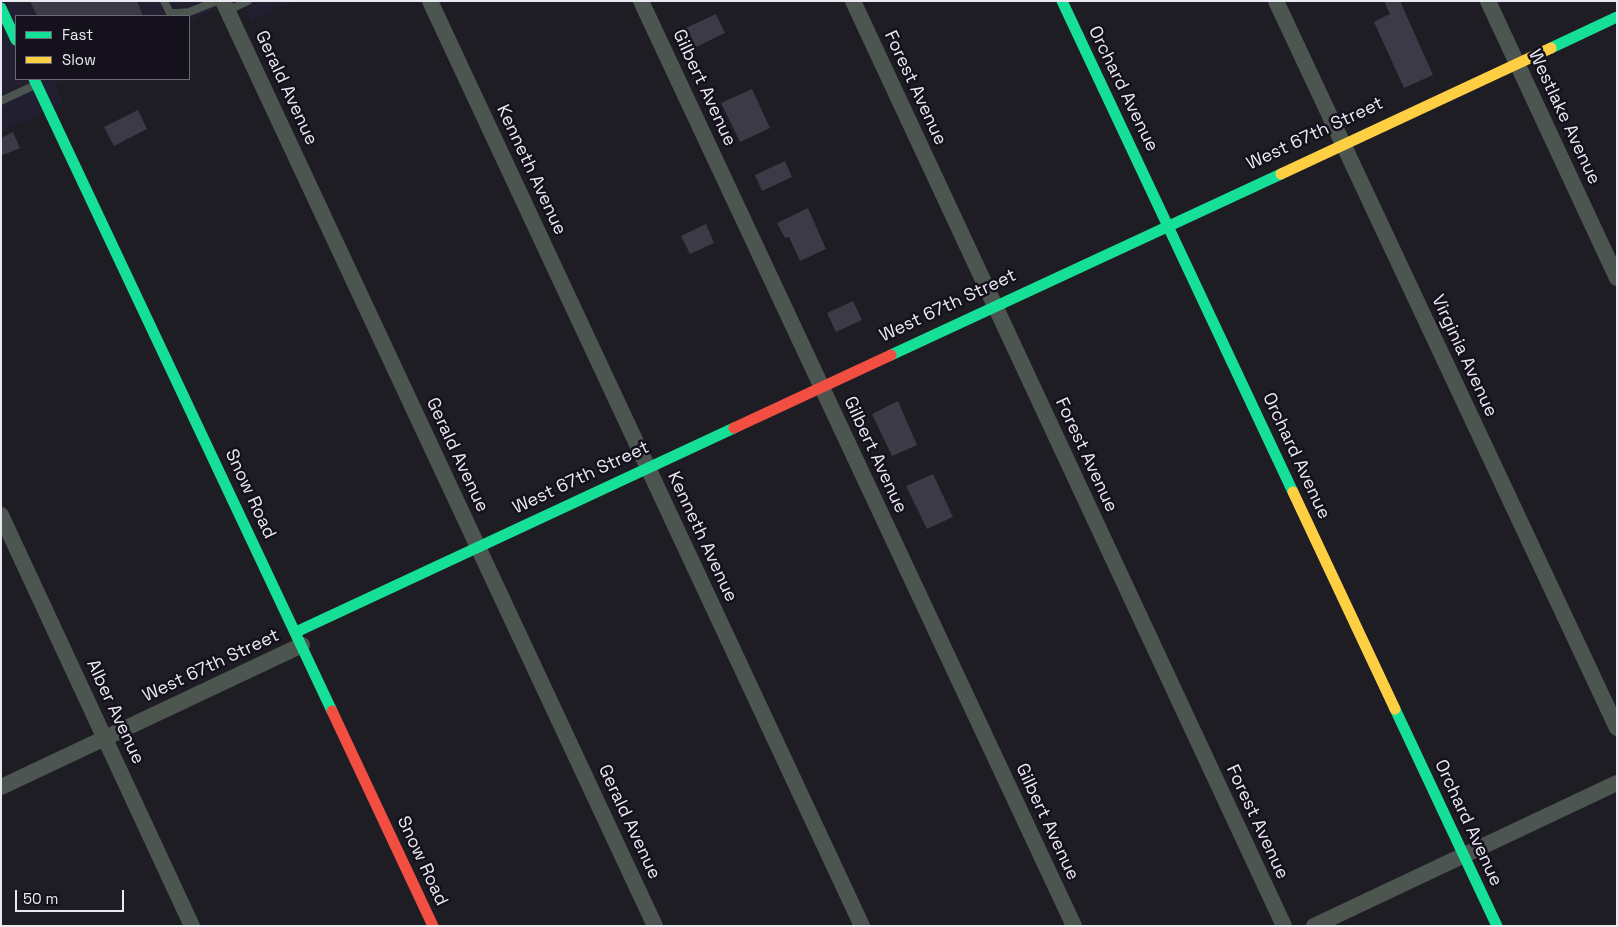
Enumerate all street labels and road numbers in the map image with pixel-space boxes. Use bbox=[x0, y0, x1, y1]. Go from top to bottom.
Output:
street label: Orchard Avenue bbox=[1083, 23, 1163, 155]
street label: Gilbert Avenue bbox=[668, 26, 740, 150]
street label: Gerald Avenue bbox=[250, 27, 322, 149]
street label: Forest Avenue bbox=[879, 27, 951, 149]
street label: Westlake Avenue bbox=[1523, 46, 1605, 188]
street label: West 67th Street bbox=[1243, 93, 1387, 175]
street label: Kenneth Avenue bbox=[491, 101, 571, 239]
street label: West 67th Street bbox=[876, 265, 1020, 347]
street label: Virginia Avenue bbox=[1426, 292, 1502, 420]
street label: Orchard Avenue bbox=[1257, 389, 1335, 523]
street label: Gilbert Avenue bbox=[839, 393, 911, 517]
street label: Gerald Avenue bbox=[421, 394, 493, 516]
street label: Forest Avenue bbox=[1050, 394, 1122, 516]
street label: West 67th Street bbox=[509, 437, 653, 519]
street label: Snow Road bbox=[220, 446, 280, 542]
street label: Kenneth Avenue bbox=[662, 468, 742, 606]
street label: West 67th Street bbox=[139, 625, 283, 707]
street label: Alber Avenue bbox=[81, 656, 149, 768]
street label: Orchard Avenue bbox=[1429, 756, 1507, 890]
street label: Gilbert Avenue bbox=[1011, 760, 1083, 884]
street label: Gerald Avenue bbox=[593, 761, 665, 883]
street label: Forest Avenue bbox=[1221, 761, 1293, 883]
street label: Snow Road bbox=[392, 813, 452, 909]

